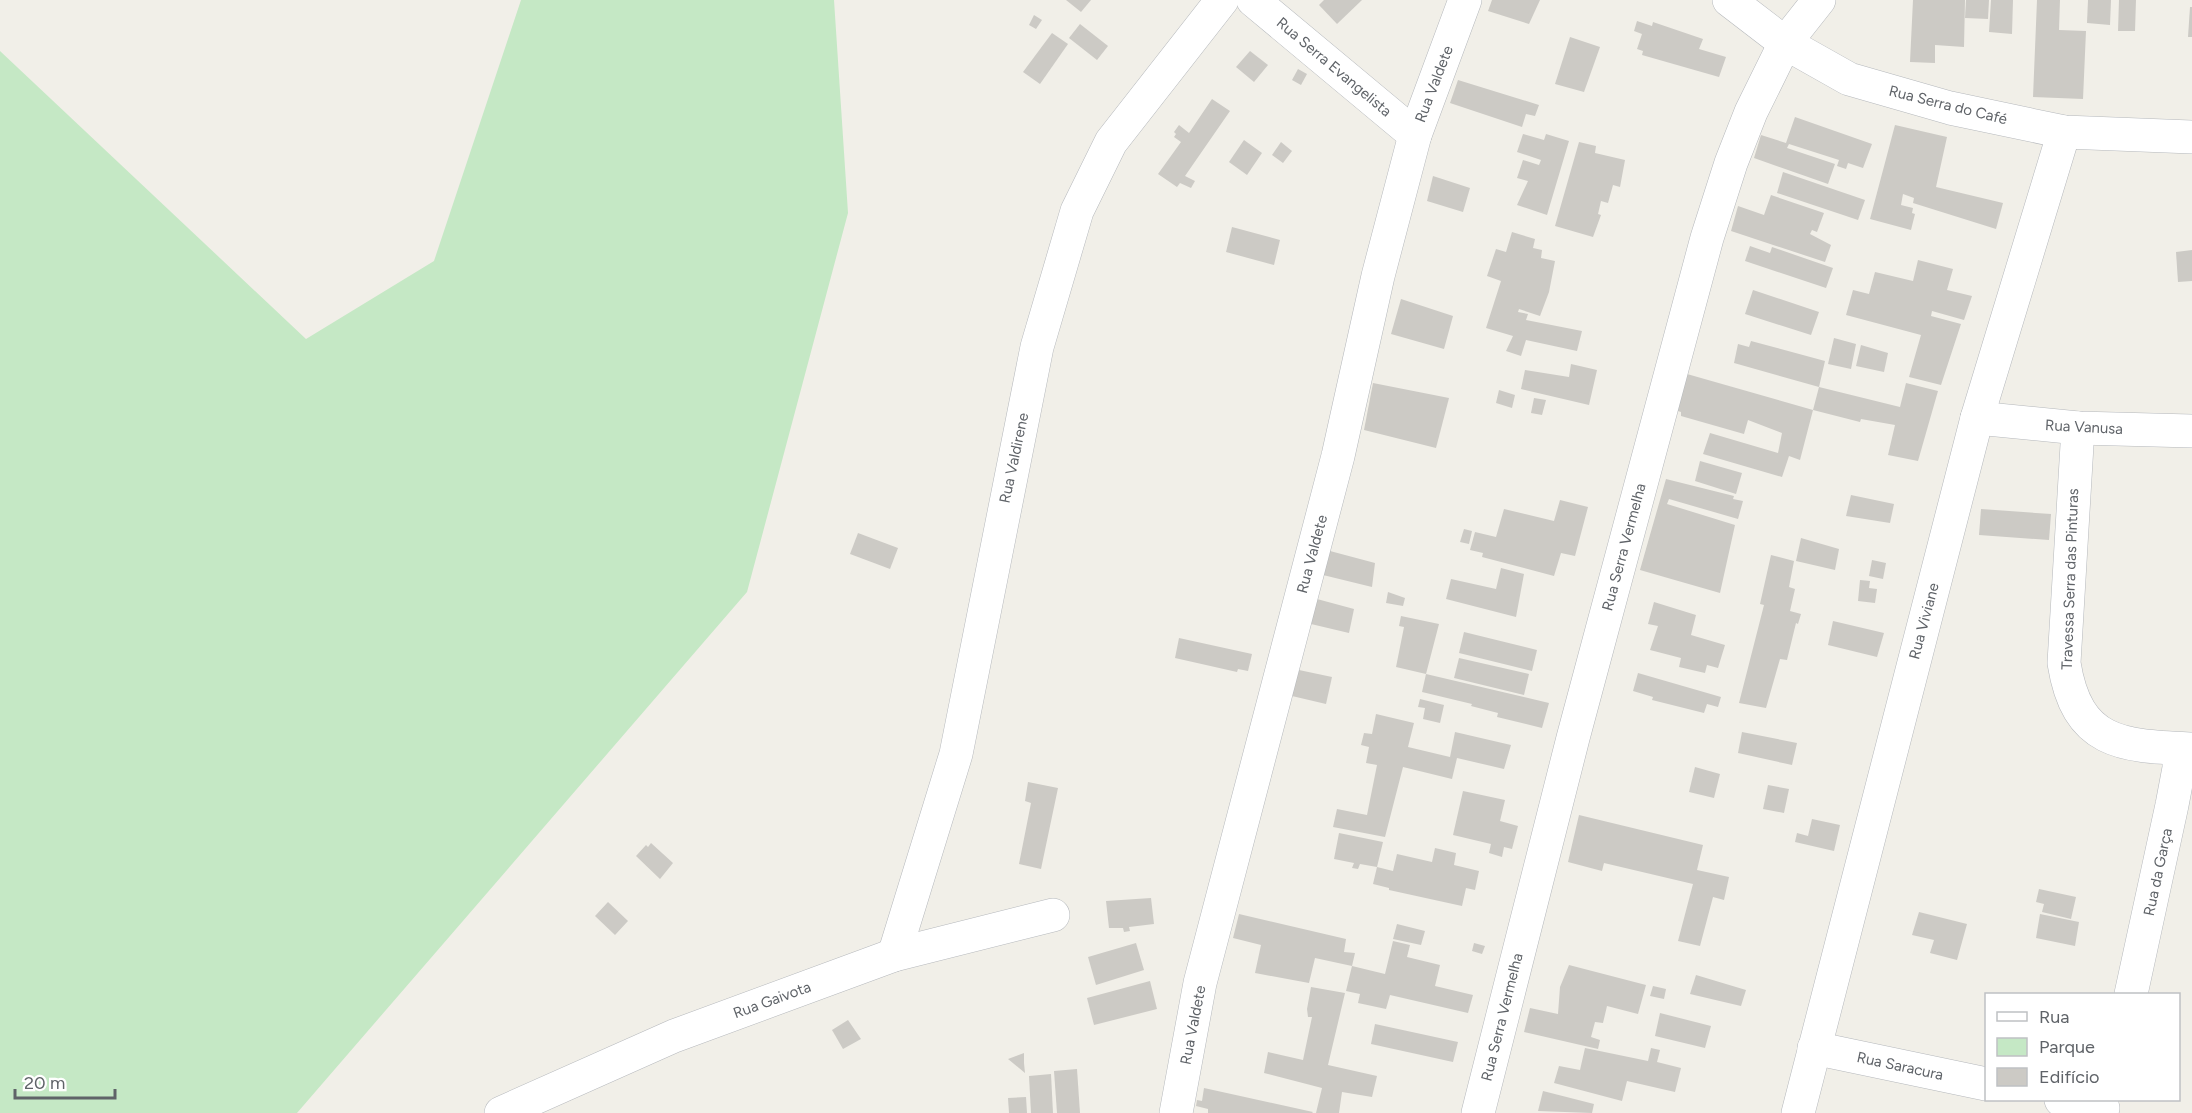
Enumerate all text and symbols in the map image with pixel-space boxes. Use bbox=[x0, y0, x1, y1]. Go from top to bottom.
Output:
street label: Rua Serra Evangelista bbox=[1273, 14, 1395, 120]
street label: Rua Valdete bbox=[1411, 43, 1457, 125]
street label: Rua Serra do Café bbox=[1887, 82, 2009, 128]
street label: Rua Valdirene bbox=[996, 411, 1032, 505]
street label: Rua Vanusa bbox=[2045, 416, 2123, 438]
street label: Rua Serra Vermelha bbox=[1598, 481, 1650, 613]
street label: Travessa Serra das Pinturas bbox=[2058, 488, 2082, 670]
street label: Rua Valdete bbox=[1293, 513, 1331, 595]
street label: Rua Viviane bbox=[1905, 581, 1943, 661]
street label: Rua da Garça bbox=[2140, 827, 2176, 917]
street label: Rua Serra Vermelha bbox=[1477, 951, 1527, 1083]
street label: Rua Gaivota bbox=[731, 978, 813, 1022]
street label: Rua Valdete bbox=[1176, 984, 1210, 1066]
legend bbox=[1985, 993, 2180, 1101]
text: Rua bbox=[2039, 1006, 2070, 1028]
text: Parque bbox=[2039, 1036, 2095, 1058]
street label: Rua Saracura bbox=[1855, 1048, 1945, 1084]
scale bar bbox=[15, 1062, 116, 1100]
text: Edifício bbox=[2039, 1066, 2100, 1088]
text: 20 m bbox=[24, 1072, 65, 1094]

